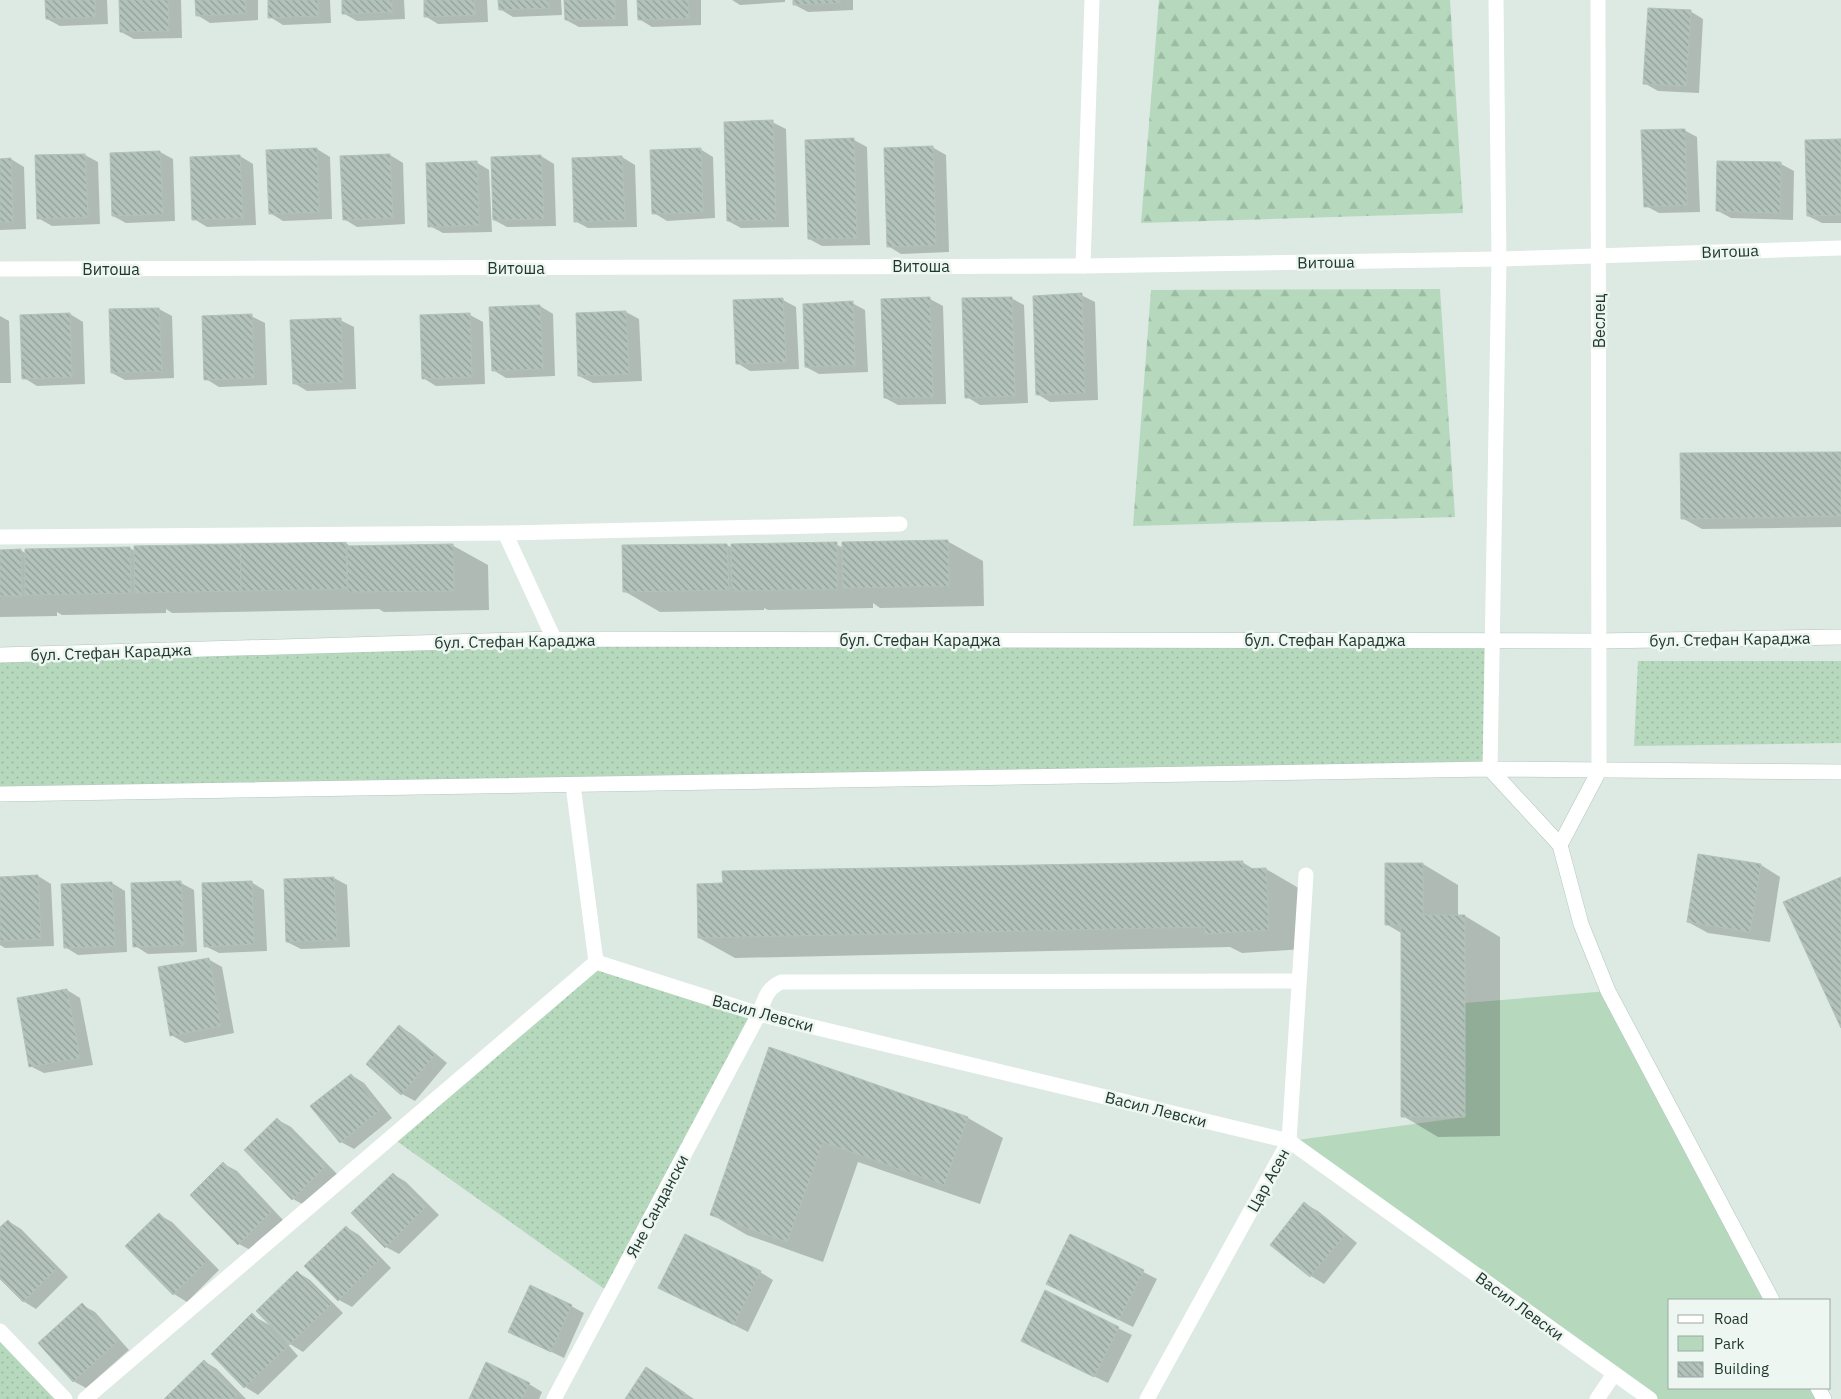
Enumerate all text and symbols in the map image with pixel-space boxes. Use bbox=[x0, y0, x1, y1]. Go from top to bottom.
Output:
street label: Витоша bbox=[1701, 240, 1760, 262]
street label: Витоша bbox=[1297, 251, 1355, 273]
street label: Витоша bbox=[892, 256, 950, 276]
street label: Витоша bbox=[487, 258, 545, 278]
street label: Витоша bbox=[82, 259, 140, 279]
street label: Веслец bbox=[1589, 293, 1609, 348]
street label: бул. Стефан Караджа bbox=[1649, 628, 1811, 650]
street label: бул. Стефан Караджа bbox=[434, 630, 596, 652]
street label: бул. Стефан Караджа bbox=[839, 630, 1001, 650]
street label: бул. Стефан Караджа bbox=[1244, 630, 1406, 650]
street label: бул. Стефан Караджа bbox=[30, 639, 192, 665]
street label: Васил Левски bbox=[710, 990, 816, 1036]
street label: Васил Левски bbox=[1103, 1087, 1209, 1131]
street label: Цар Асен bbox=[1242, 1145, 1294, 1215]
street label: Яне Сандански bbox=[621, 1151, 693, 1261]
street label: Васил Левски bbox=[1472, 1267, 1568, 1345]
legend bbox=[1668, 1299, 1831, 1389]
text: Road bbox=[1714, 1309, 1749, 1328]
text: Park bbox=[1714, 1334, 1744, 1353]
text: Building bbox=[1714, 1359, 1769, 1378]

